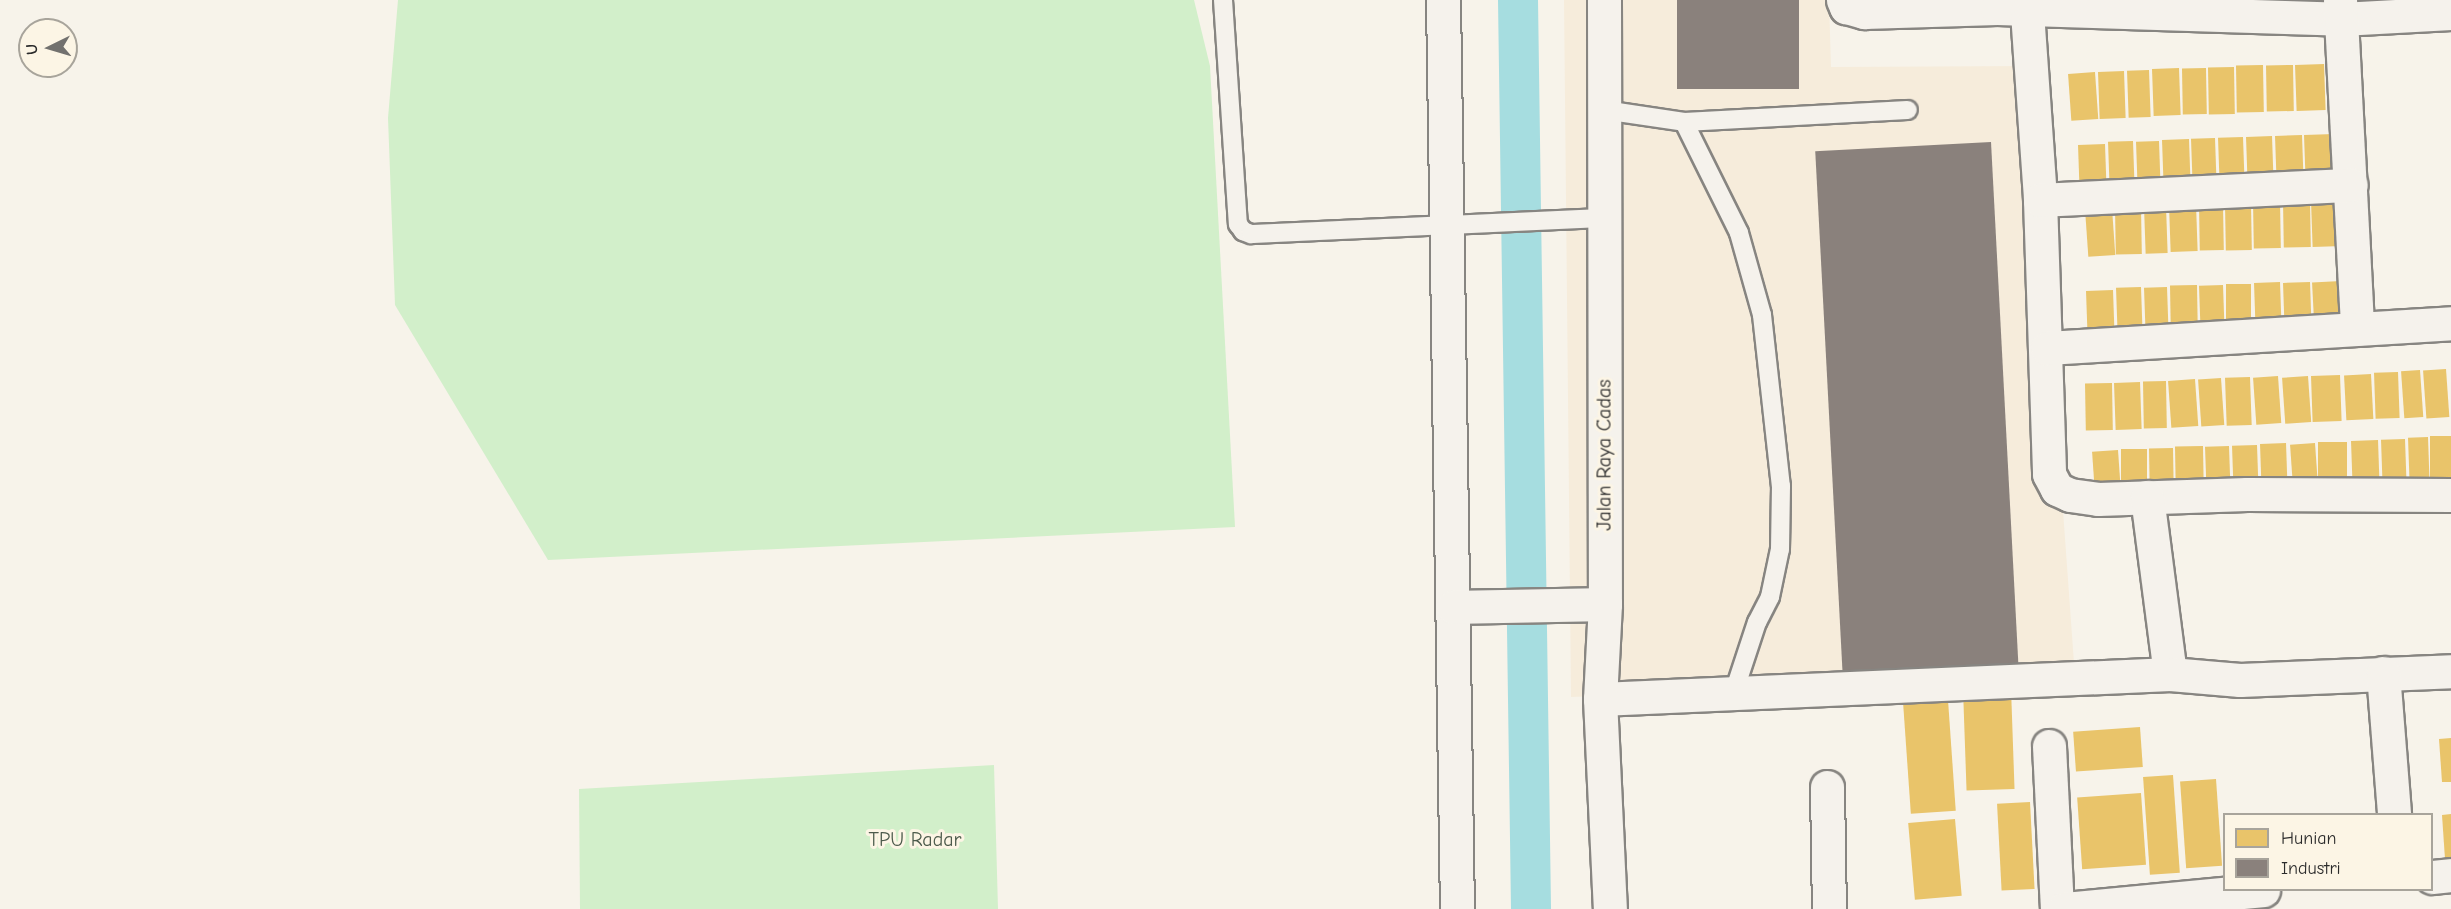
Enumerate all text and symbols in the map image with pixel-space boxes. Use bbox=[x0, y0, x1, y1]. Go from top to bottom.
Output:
north arrow bbox=[18, 18, 78, 78]
text: U bbox=[23, 43, 41, 56]
street label: Jalan Raya Cadas bbox=[1592, 379, 1616, 531]
legend bbox=[2223, 813, 2433, 891]
park label: TPU Radar bbox=[869, 827, 961, 851]
text: Hunian bbox=[2281, 828, 2337, 849]
text: Industri bbox=[2281, 858, 2341, 879]

